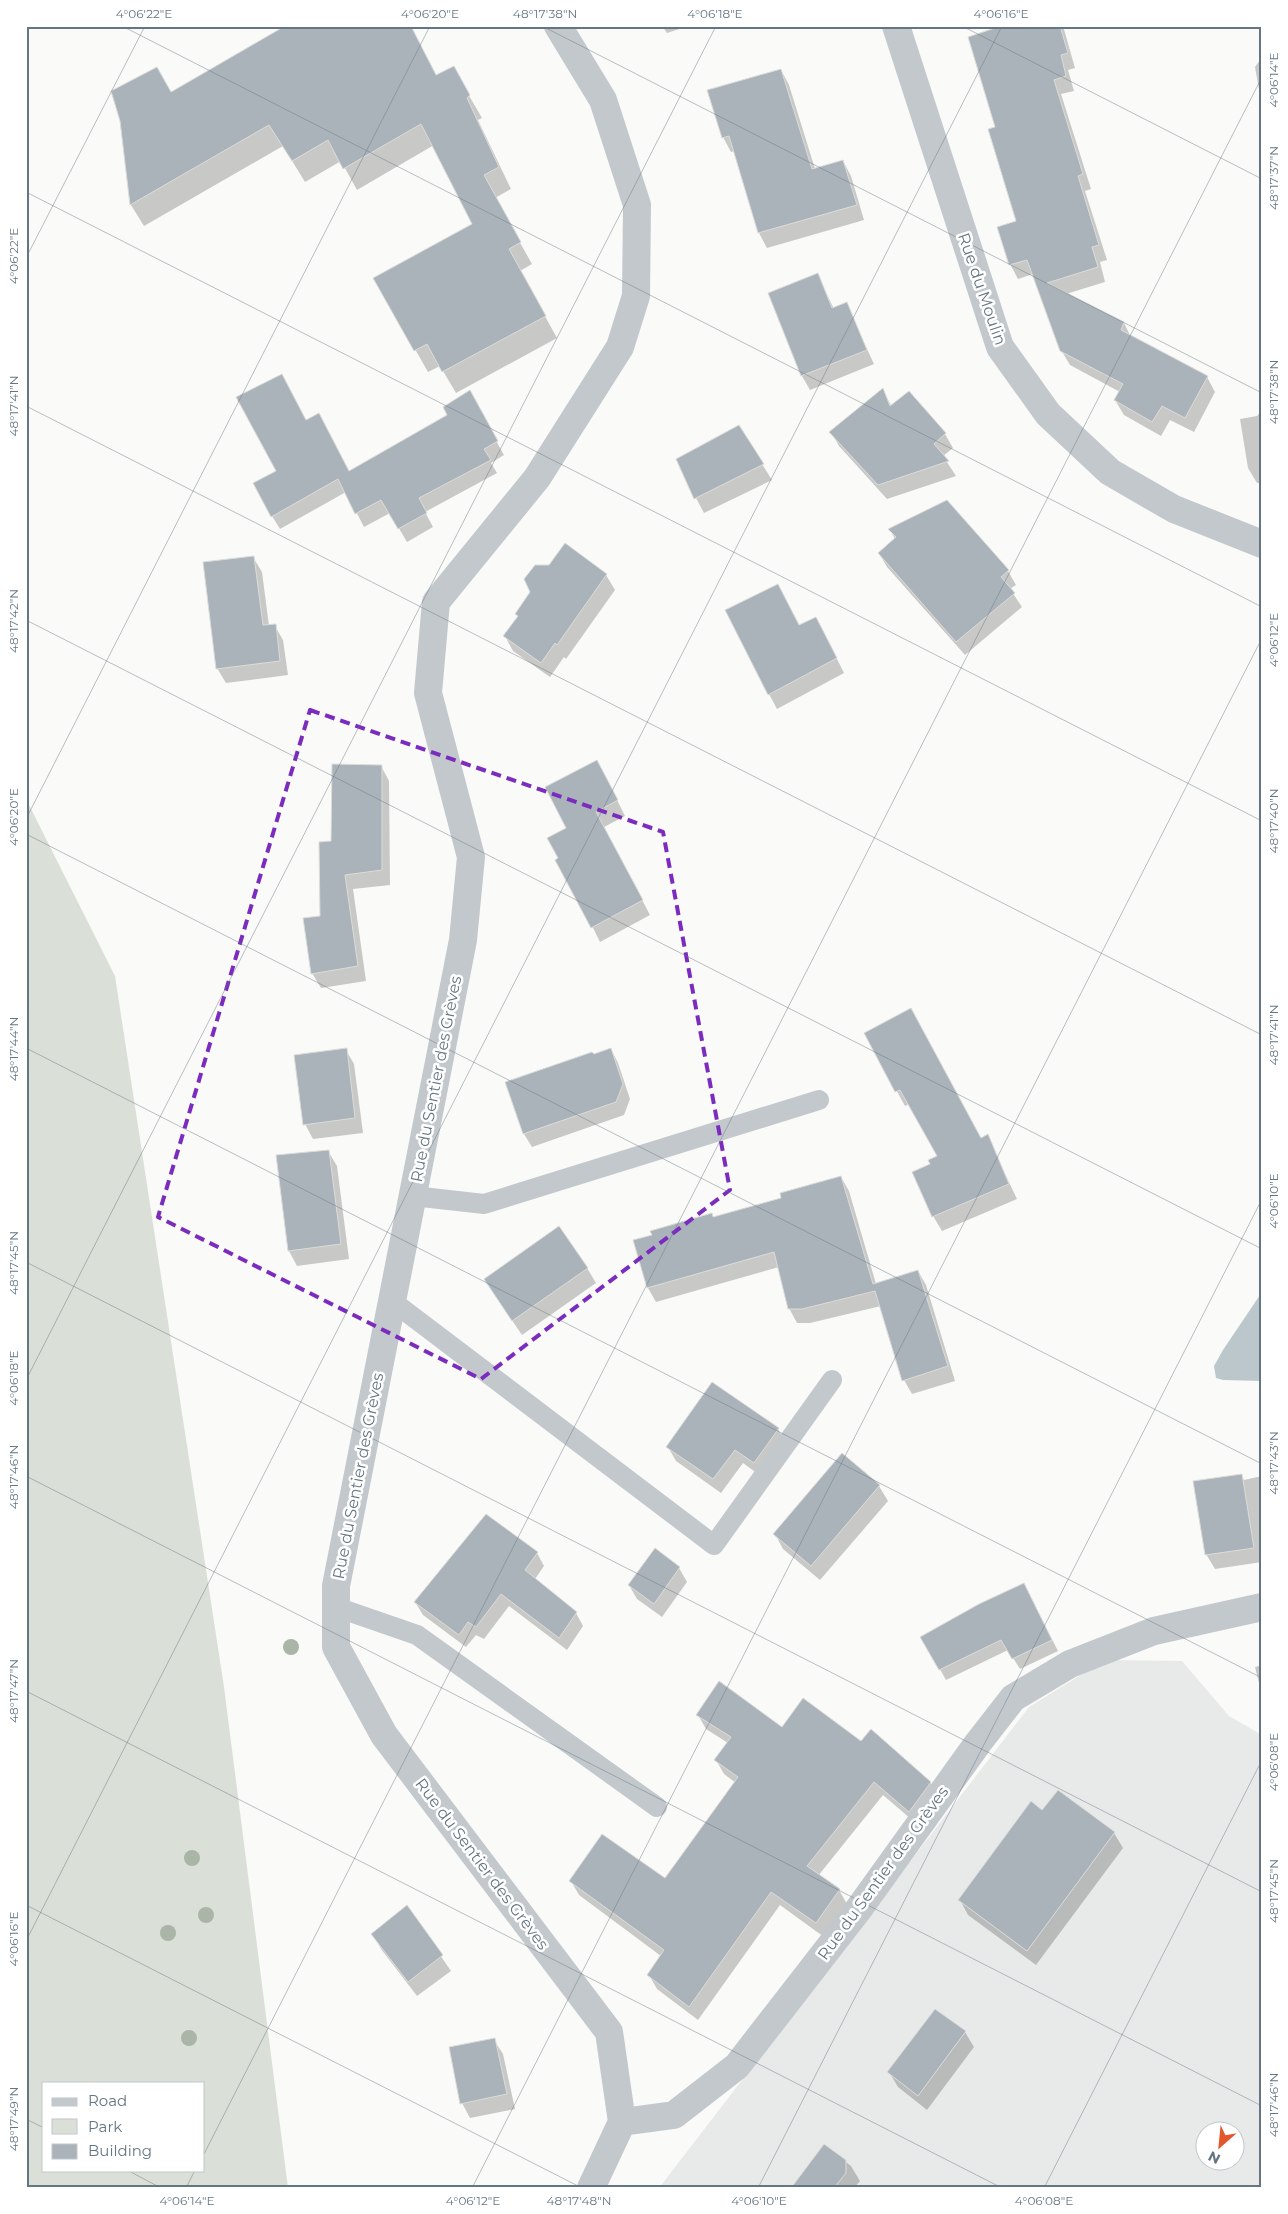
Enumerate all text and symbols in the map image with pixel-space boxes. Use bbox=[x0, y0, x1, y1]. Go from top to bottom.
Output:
text: 4°06'22"E bbox=[116, 6, 172, 21]
text: 4°06'20"E bbox=[401, 6, 459, 21]
text: 48°17'38"N bbox=[513, 6, 577, 21]
text: 4°06'18"E bbox=[687, 6, 743, 21]
text: 4°06'16"E bbox=[974, 6, 1028, 21]
text: 4°06'14"E bbox=[1266, 52, 1281, 108]
text: 48°17'37"N bbox=[1266, 146, 1281, 210]
text: 4°06'22"E bbox=[6, 228, 21, 284]
street label: Rue du Moulin bbox=[954, 230, 1010, 348]
text: 48°17'38"N bbox=[1266, 360, 1281, 424]
text: 48°17'41"N bbox=[6, 375, 21, 437]
text: 48°17'42"N bbox=[6, 589, 21, 653]
text: 4°06'12"E bbox=[1266, 613, 1281, 667]
text: 4°06'20"E bbox=[6, 788, 21, 846]
text: 48°17'40"N bbox=[1266, 788, 1281, 854]
street label: Rue du Sentier des Grèves bbox=[407, 974, 465, 1184]
text: 48°17'41"N bbox=[1266, 1004, 1281, 1066]
text: 48°17'44"N bbox=[6, 1017, 21, 1081]
text: 4°06'10"E bbox=[1266, 1173, 1281, 1229]
text: 48°17'45"N bbox=[6, 1231, 21, 1295]
text: 4°06'18"E bbox=[6, 1350, 21, 1406]
street label: Rue du Sentier des Grèves bbox=[329, 1371, 387, 1581]
text: 48°17'43"N bbox=[1266, 1431, 1281, 1495]
text: 48°17'46"N bbox=[6, 1445, 21, 1509]
text: 48°17'47"N bbox=[6, 1659, 21, 1723]
text: 4°06'08"E bbox=[1266, 1733, 1281, 1791]
street label: Rue du Sentier des Grèves bbox=[411, 1774, 553, 1954]
street label: Rue du Sentier des Grèves bbox=[814, 1782, 952, 1963]
text: 48°17'45"N bbox=[1266, 1859, 1281, 1923]
text: 4°06'16"E bbox=[6, 1912, 21, 1966]
text: 48°17'46"N bbox=[1266, 2073, 1281, 2137]
legend bbox=[42, 2082, 205, 2172]
text: 48°17'49"N bbox=[6, 2087, 21, 2151]
text: Road bbox=[88, 2091, 127, 2110]
text: Park bbox=[88, 2117, 122, 2136]
north arrow bbox=[1196, 2122, 1246, 2172]
text: Building bbox=[88, 2141, 152, 2160]
text: N bbox=[1205, 2147, 1223, 2168]
text: 4°06'14"E bbox=[159, 2193, 215, 2208]
text: 4°06'12"E bbox=[446, 2193, 500, 2208]
text: 48°17'48"N bbox=[547, 2193, 611, 2208]
text: 4°06'10"E bbox=[731, 2193, 787, 2208]
text: 4°06'08"E bbox=[1015, 2193, 1073, 2208]

